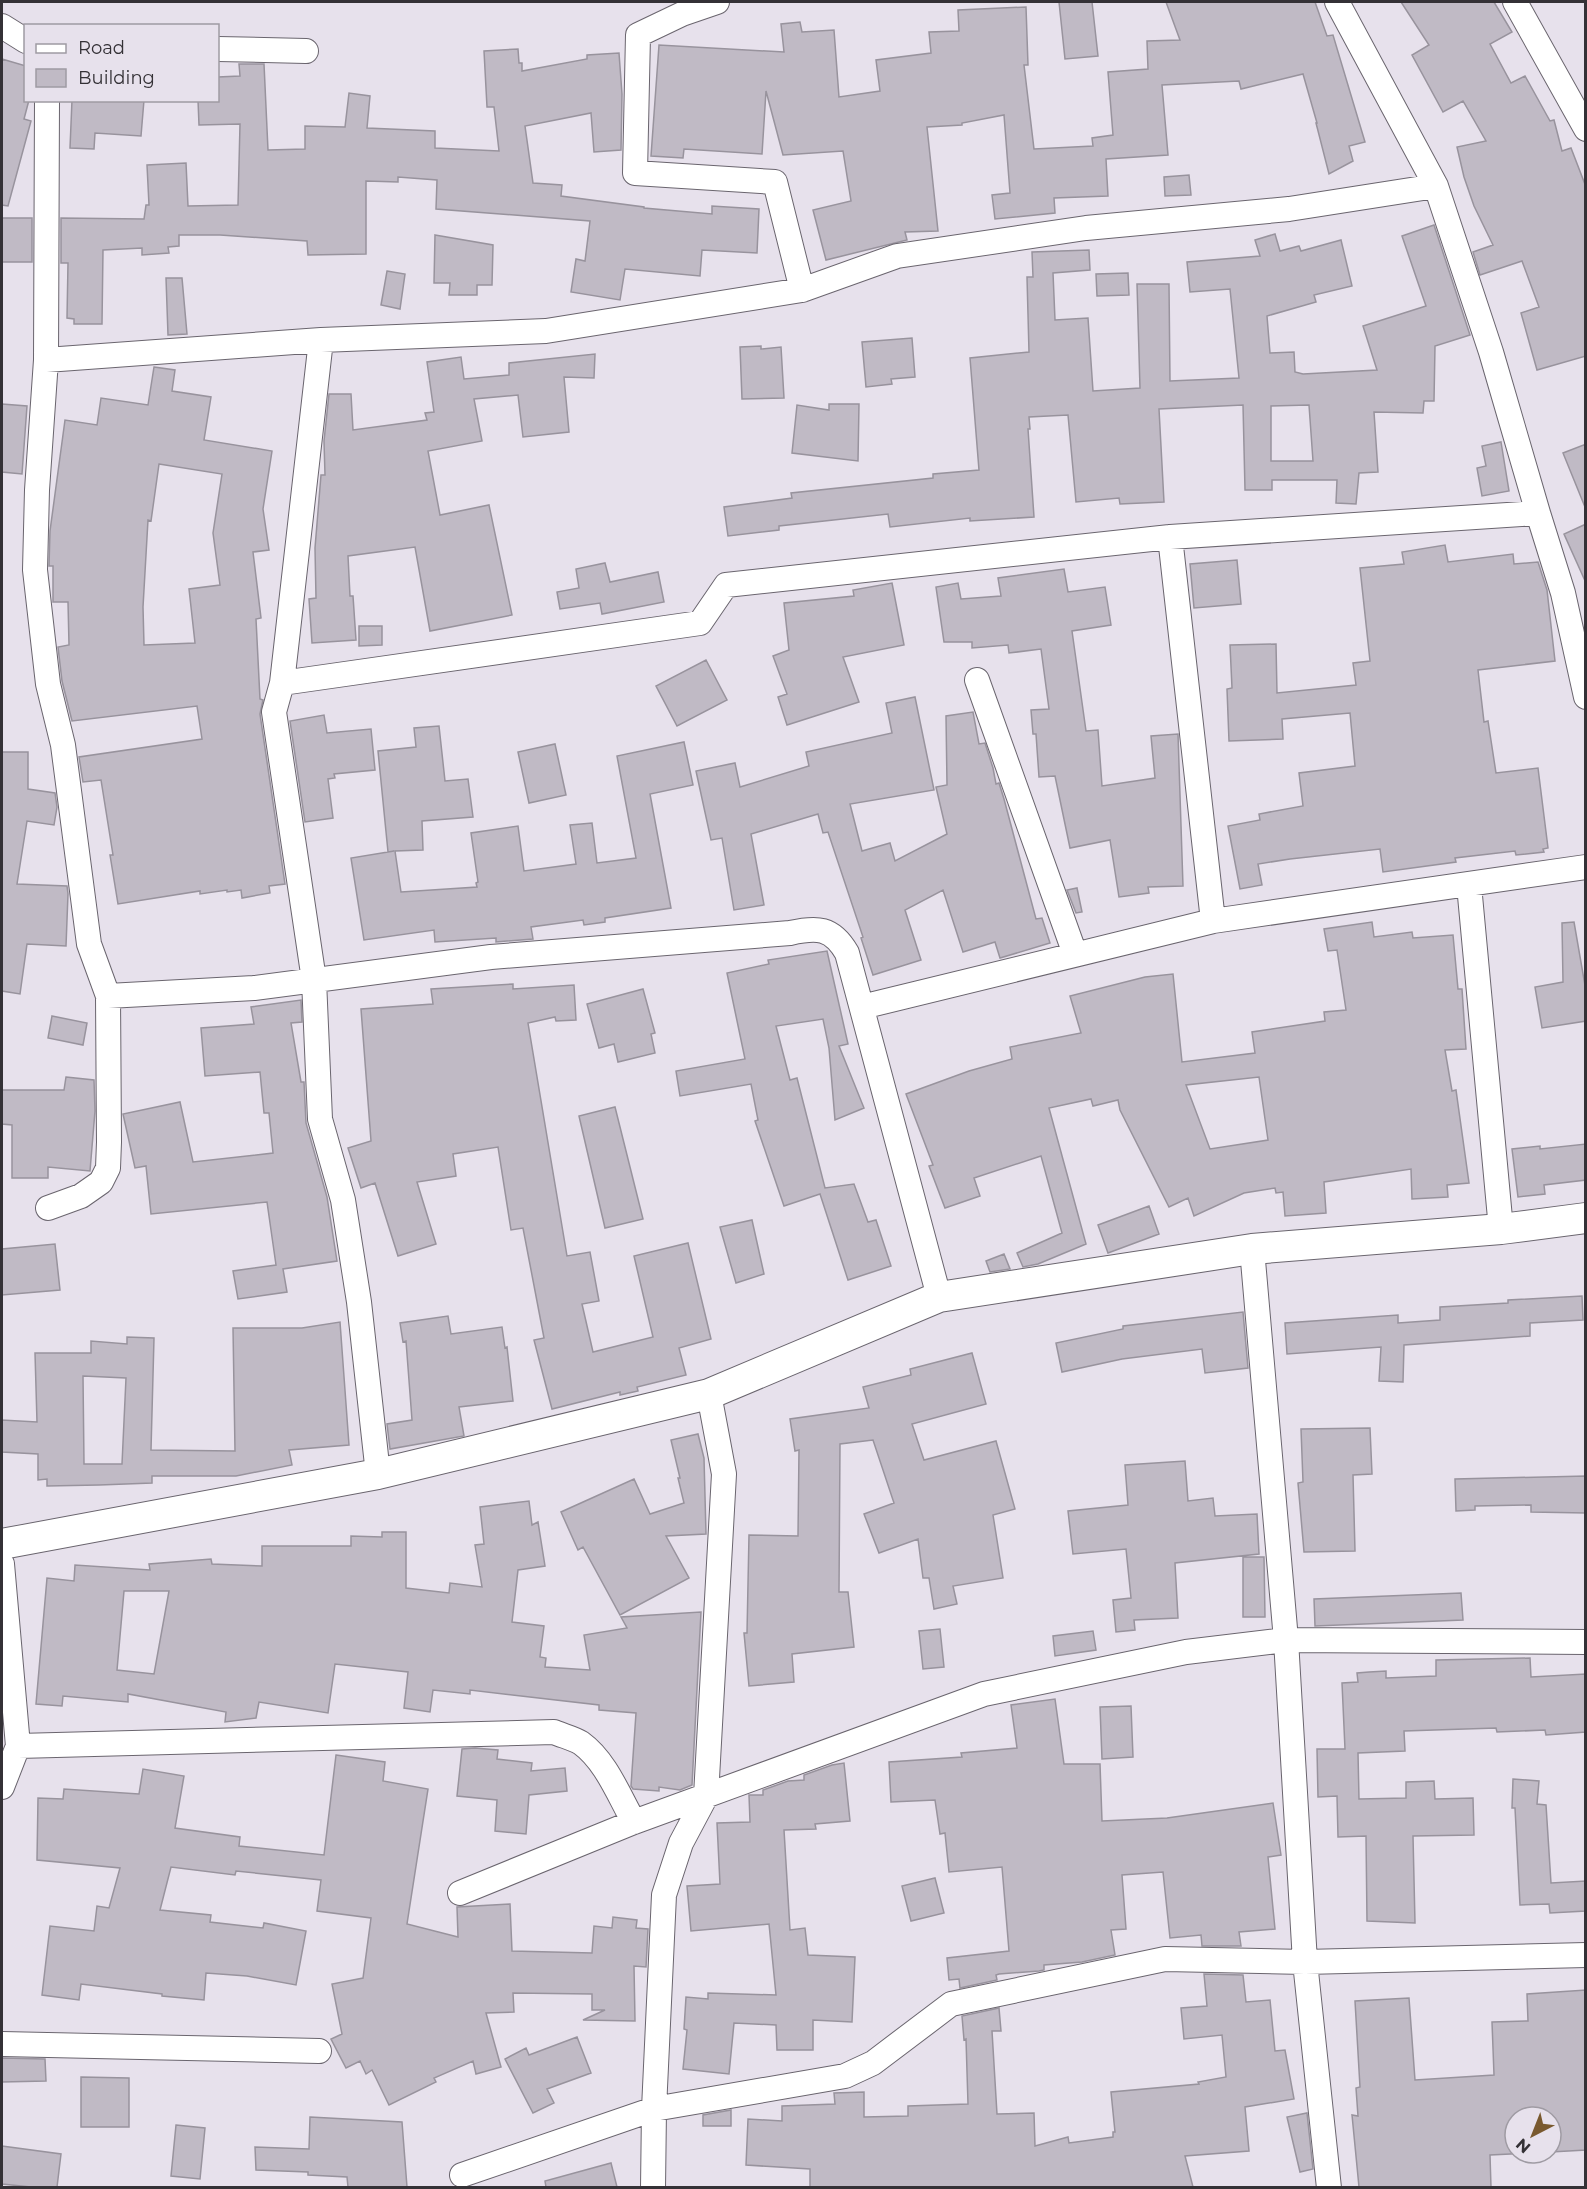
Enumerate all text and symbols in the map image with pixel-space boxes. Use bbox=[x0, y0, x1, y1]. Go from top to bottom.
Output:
legend bbox=[24, 24, 219, 102]
text: Road bbox=[78, 37, 125, 59]
text: Building bbox=[78, 67, 155, 89]
north arrow bbox=[1503, 2105, 1563, 2165]
text: N bbox=[1512, 2134, 1534, 2157]

